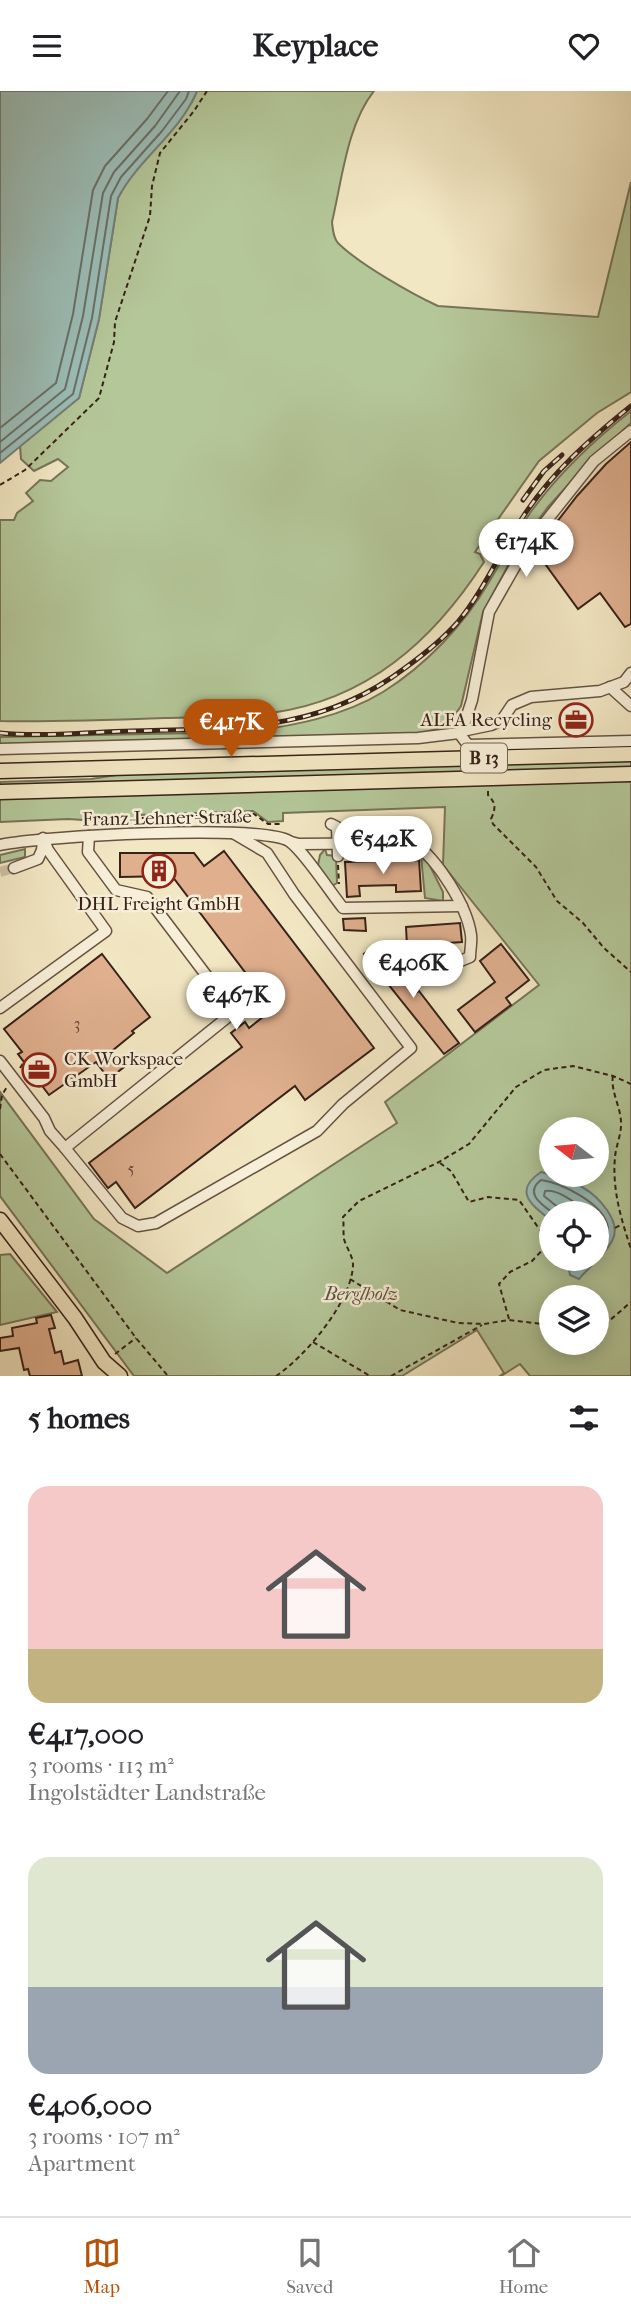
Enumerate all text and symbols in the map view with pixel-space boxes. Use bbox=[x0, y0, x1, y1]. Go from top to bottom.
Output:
icon: menu bbox=[28, 27, 66, 65]
text: Keyplace bbox=[253, 27, 378, 64]
icon: heart bbox=[565, 27, 603, 65]
pin: €174K bbox=[477, 519, 575, 579]
text: €174K bbox=[495, 528, 557, 555]
pin: €417K bbox=[182, 699, 280, 759]
office icon: ALFA Recycling bbox=[557, 701, 595, 739]
text: €417K bbox=[199, 708, 263, 735]
place label: ALFA Recycling bbox=[420, 709, 553, 731]
road number: B 13 bbox=[461, 743, 507, 773]
street label: Franz-Lehner-Straße bbox=[82, 806, 252, 830]
pin: €542K bbox=[334, 817, 432, 876]
text: €542K bbox=[350, 825, 416, 852]
building icon: DHL Freight GmbH bbox=[140, 852, 178, 890]
place label: DHL Freight GmbH bbox=[77, 893, 241, 915]
pin: €406K bbox=[364, 941, 462, 1000]
text: €406K bbox=[378, 949, 448, 976]
pin: €467K bbox=[187, 972, 285, 1032]
text: €467K bbox=[202, 981, 270, 1008]
house number: 3 bbox=[74, 1014, 80, 1033]
place label: CK Workspace GmbH bbox=[64, 1048, 183, 1092]
office icon: CK Workspace GmbH bbox=[20, 1051, 58, 1089]
north arrow bbox=[539, 1117, 609, 1187]
map controls bbox=[539, 1117, 609, 1355]
house number: 5 bbox=[128, 1159, 135, 1178]
button: locate bbox=[539, 1201, 609, 1271]
park label: Berglholz bbox=[323, 1283, 398, 1305]
button: layers bbox=[539, 1285, 609, 1355]
icon: filters bbox=[565, 1399, 603, 1437]
text: 5 homes bbox=[28, 1401, 130, 1436]
icon: home bbox=[253, 1531, 379, 1657]
text: €417,000 bbox=[28, 1717, 144, 1752]
text: 3 rooms · 113 m² bbox=[28, 1752, 174, 1779]
text: Ingolstädter Landstraße bbox=[28, 1779, 266, 1806]
icon: home bbox=[253, 1902, 379, 2028]
text: €406,000 bbox=[28, 2088, 152, 2123]
text: 3 rooms · 107 m² bbox=[28, 2123, 180, 2150]
text: Apartment bbox=[28, 2150, 136, 2177]
tab: Map bbox=[83, 2234, 121, 2298]
tab: Saved bbox=[286, 2234, 333, 2298]
tab: Home bbox=[499, 2234, 548, 2298]

